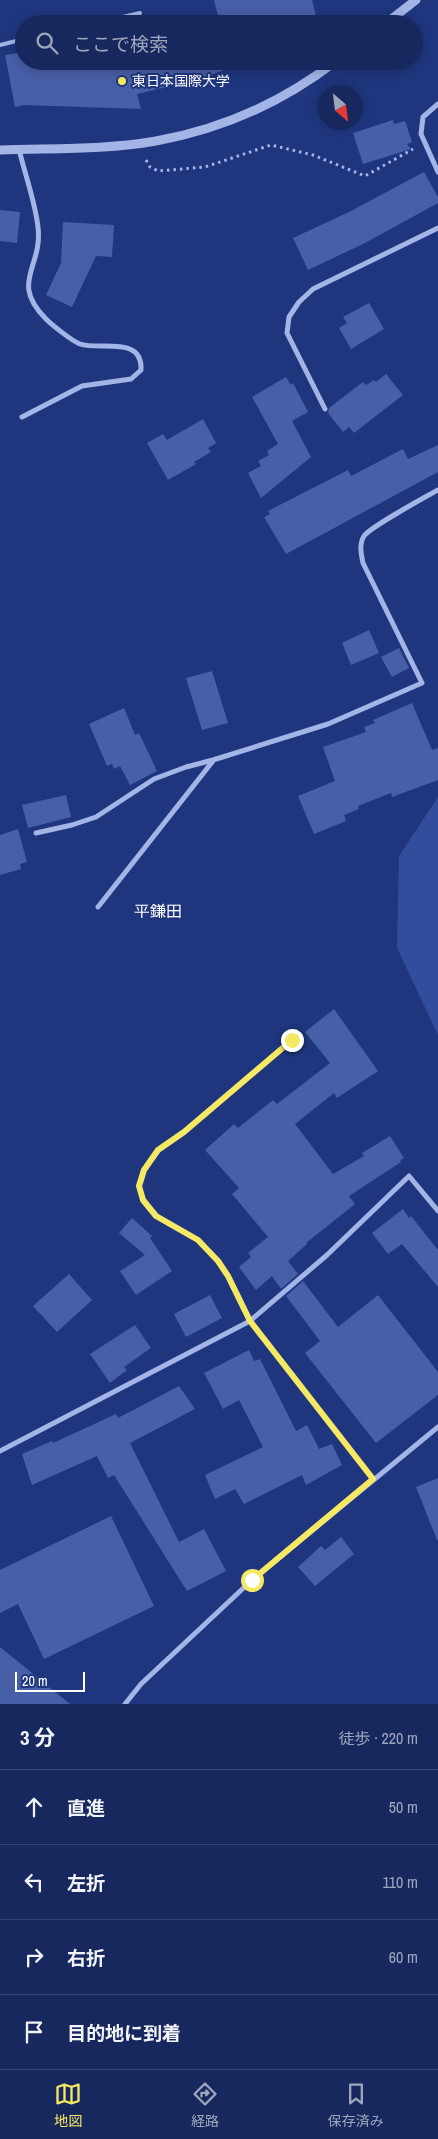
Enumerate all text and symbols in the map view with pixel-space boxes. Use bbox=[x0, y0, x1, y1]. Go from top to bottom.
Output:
search box bbox=[15, 15, 423, 70]
icon: search bbox=[33, 29, 61, 57]
text: ここで検索 bbox=[73, 31, 168, 57]
place label: 東日本国際大学 bbox=[132, 72, 230, 90]
marker: 東日本国際大学 bbox=[116, 75, 128, 87]
north arrow bbox=[318, 85, 363, 130]
district label: 平鎌田 bbox=[134, 900, 182, 922]
route end bbox=[281, 1029, 304, 1052]
route start bbox=[241, 1569, 264, 1592]
scale bar bbox=[15, 1669, 85, 1692]
text: 20 m bbox=[22, 1672, 48, 1690]
text: 3 分 bbox=[20, 1723, 55, 1752]
text: 徒歩 · 220 m bbox=[339, 1727, 418, 1749]
icon: ahead bbox=[20, 1793, 48, 1821]
text: 直進 bbox=[67, 1795, 105, 1821]
text: 50 m bbox=[389, 1796, 418, 1818]
icon: left bbox=[20, 1868, 48, 1896]
text: 左折 bbox=[67, 1870, 105, 1896]
text: 110 m bbox=[382, 1871, 418, 1893]
icon: right bbox=[20, 1943, 48, 1971]
text: 右折 bbox=[67, 1945, 105, 1971]
text: 60 m bbox=[389, 1946, 418, 1968]
icon: arrive bbox=[20, 2018, 48, 2046]
text: 目的地に到着 bbox=[67, 2020, 181, 2046]
tab: 地図 bbox=[54, 2080, 82, 2130]
tab: 経路 bbox=[191, 2080, 219, 2130]
tab: 保存済み bbox=[328, 2080, 384, 2130]

